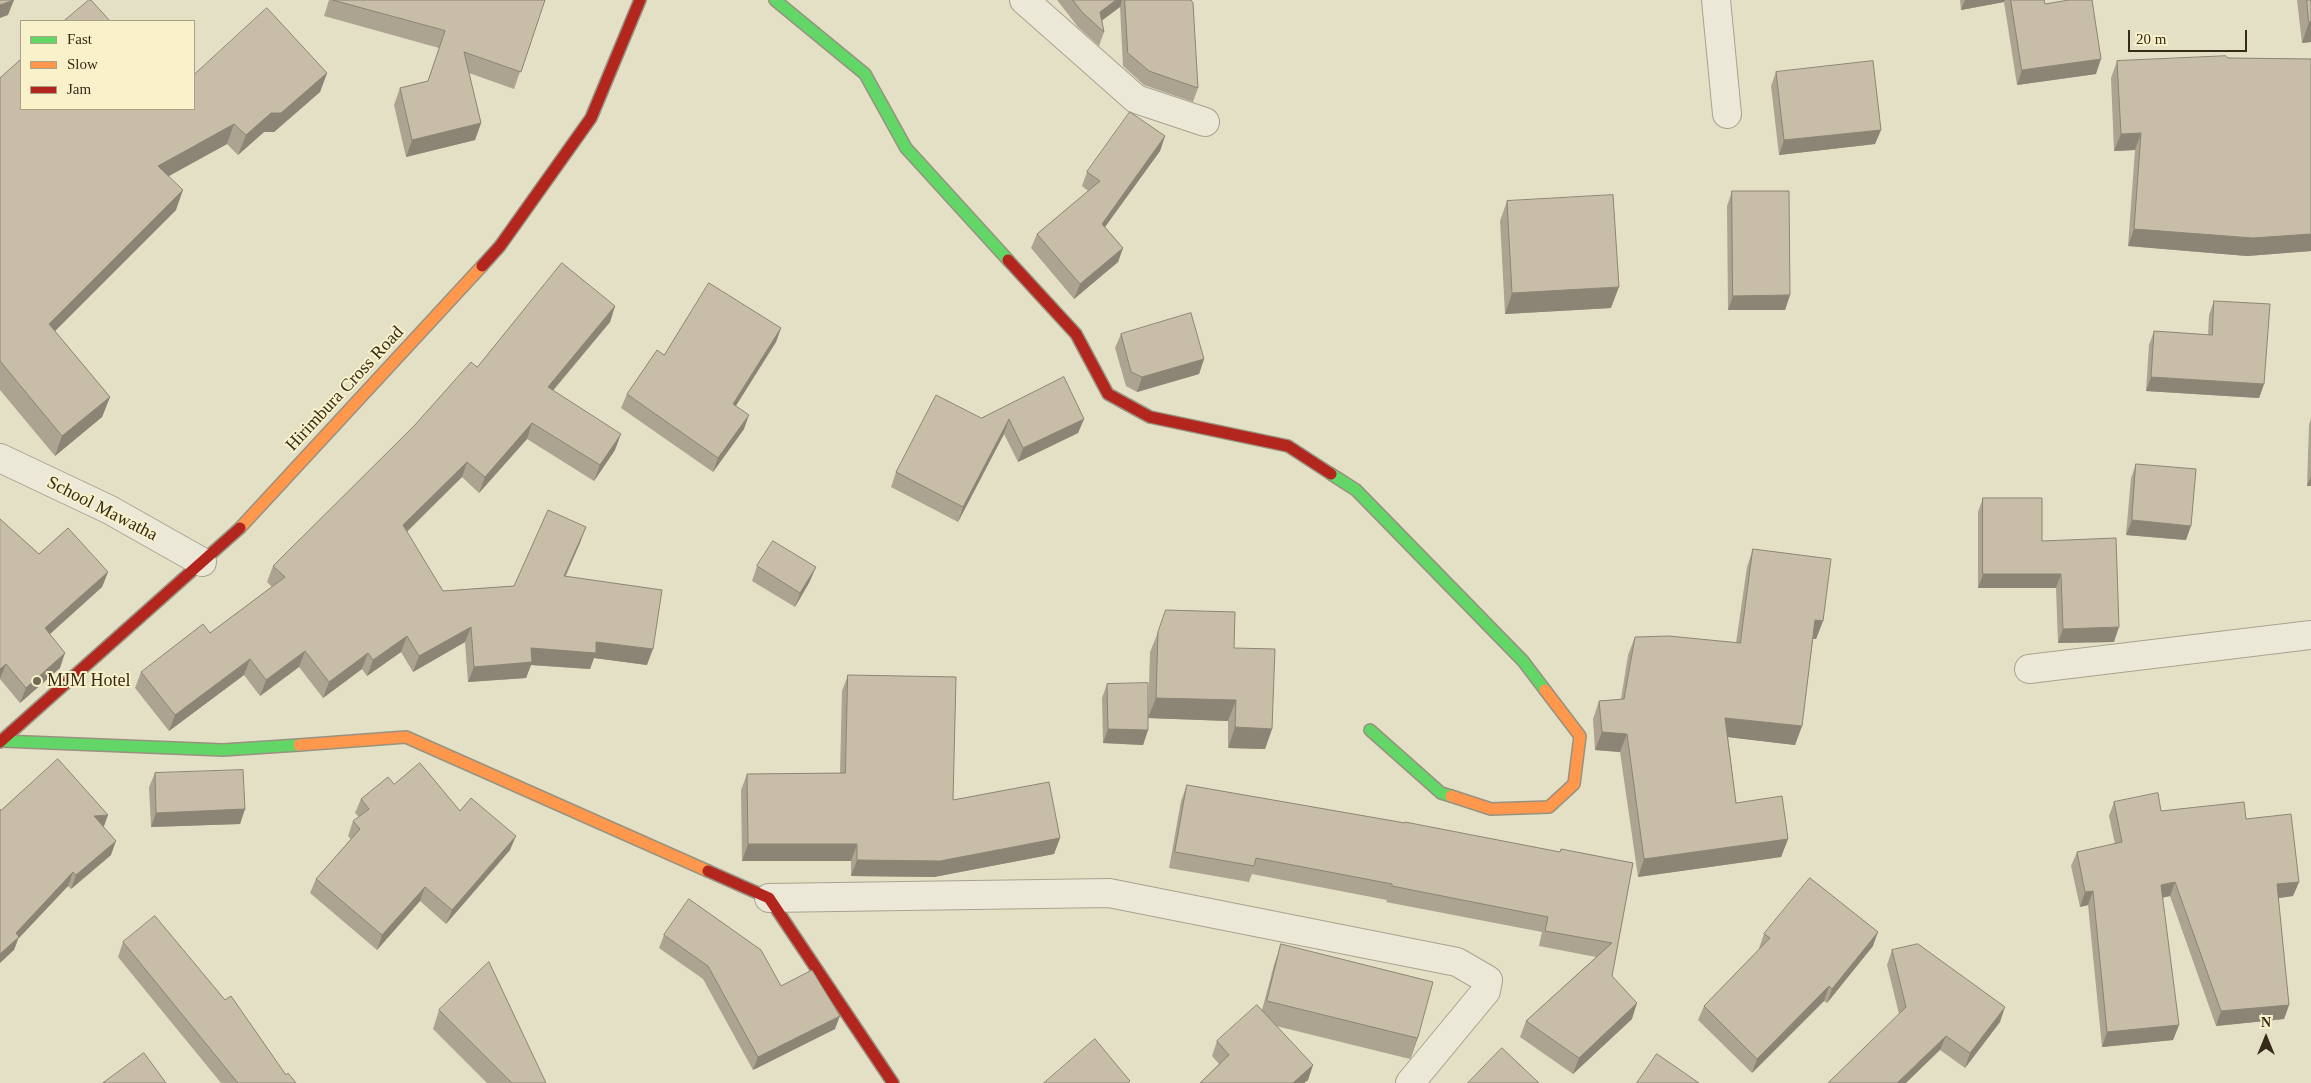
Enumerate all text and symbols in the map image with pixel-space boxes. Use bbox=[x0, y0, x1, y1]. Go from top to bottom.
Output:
legend bbox=[20, 20, 195, 110]
scale bar bbox=[2131, 20, 2250, 52]
text: Fast bbox=[67, 31, 92, 47]
text: 20 m bbox=[2136, 31, 2166, 47]
text: Slow bbox=[67, 56, 98, 72]
text: Jam bbox=[67, 81, 91, 97]
street label: Hirimbura Cross Road bbox=[282, 322, 408, 456]
street label: School Mawatha bbox=[43, 472, 161, 546]
place label: MJM Hotel bbox=[47, 670, 131, 692]
marker: MJM Hotel bbox=[31, 675, 43, 687]
north arrow bbox=[2241, 1013, 2291, 1063]
text: N bbox=[2261, 1015, 2271, 1030]

